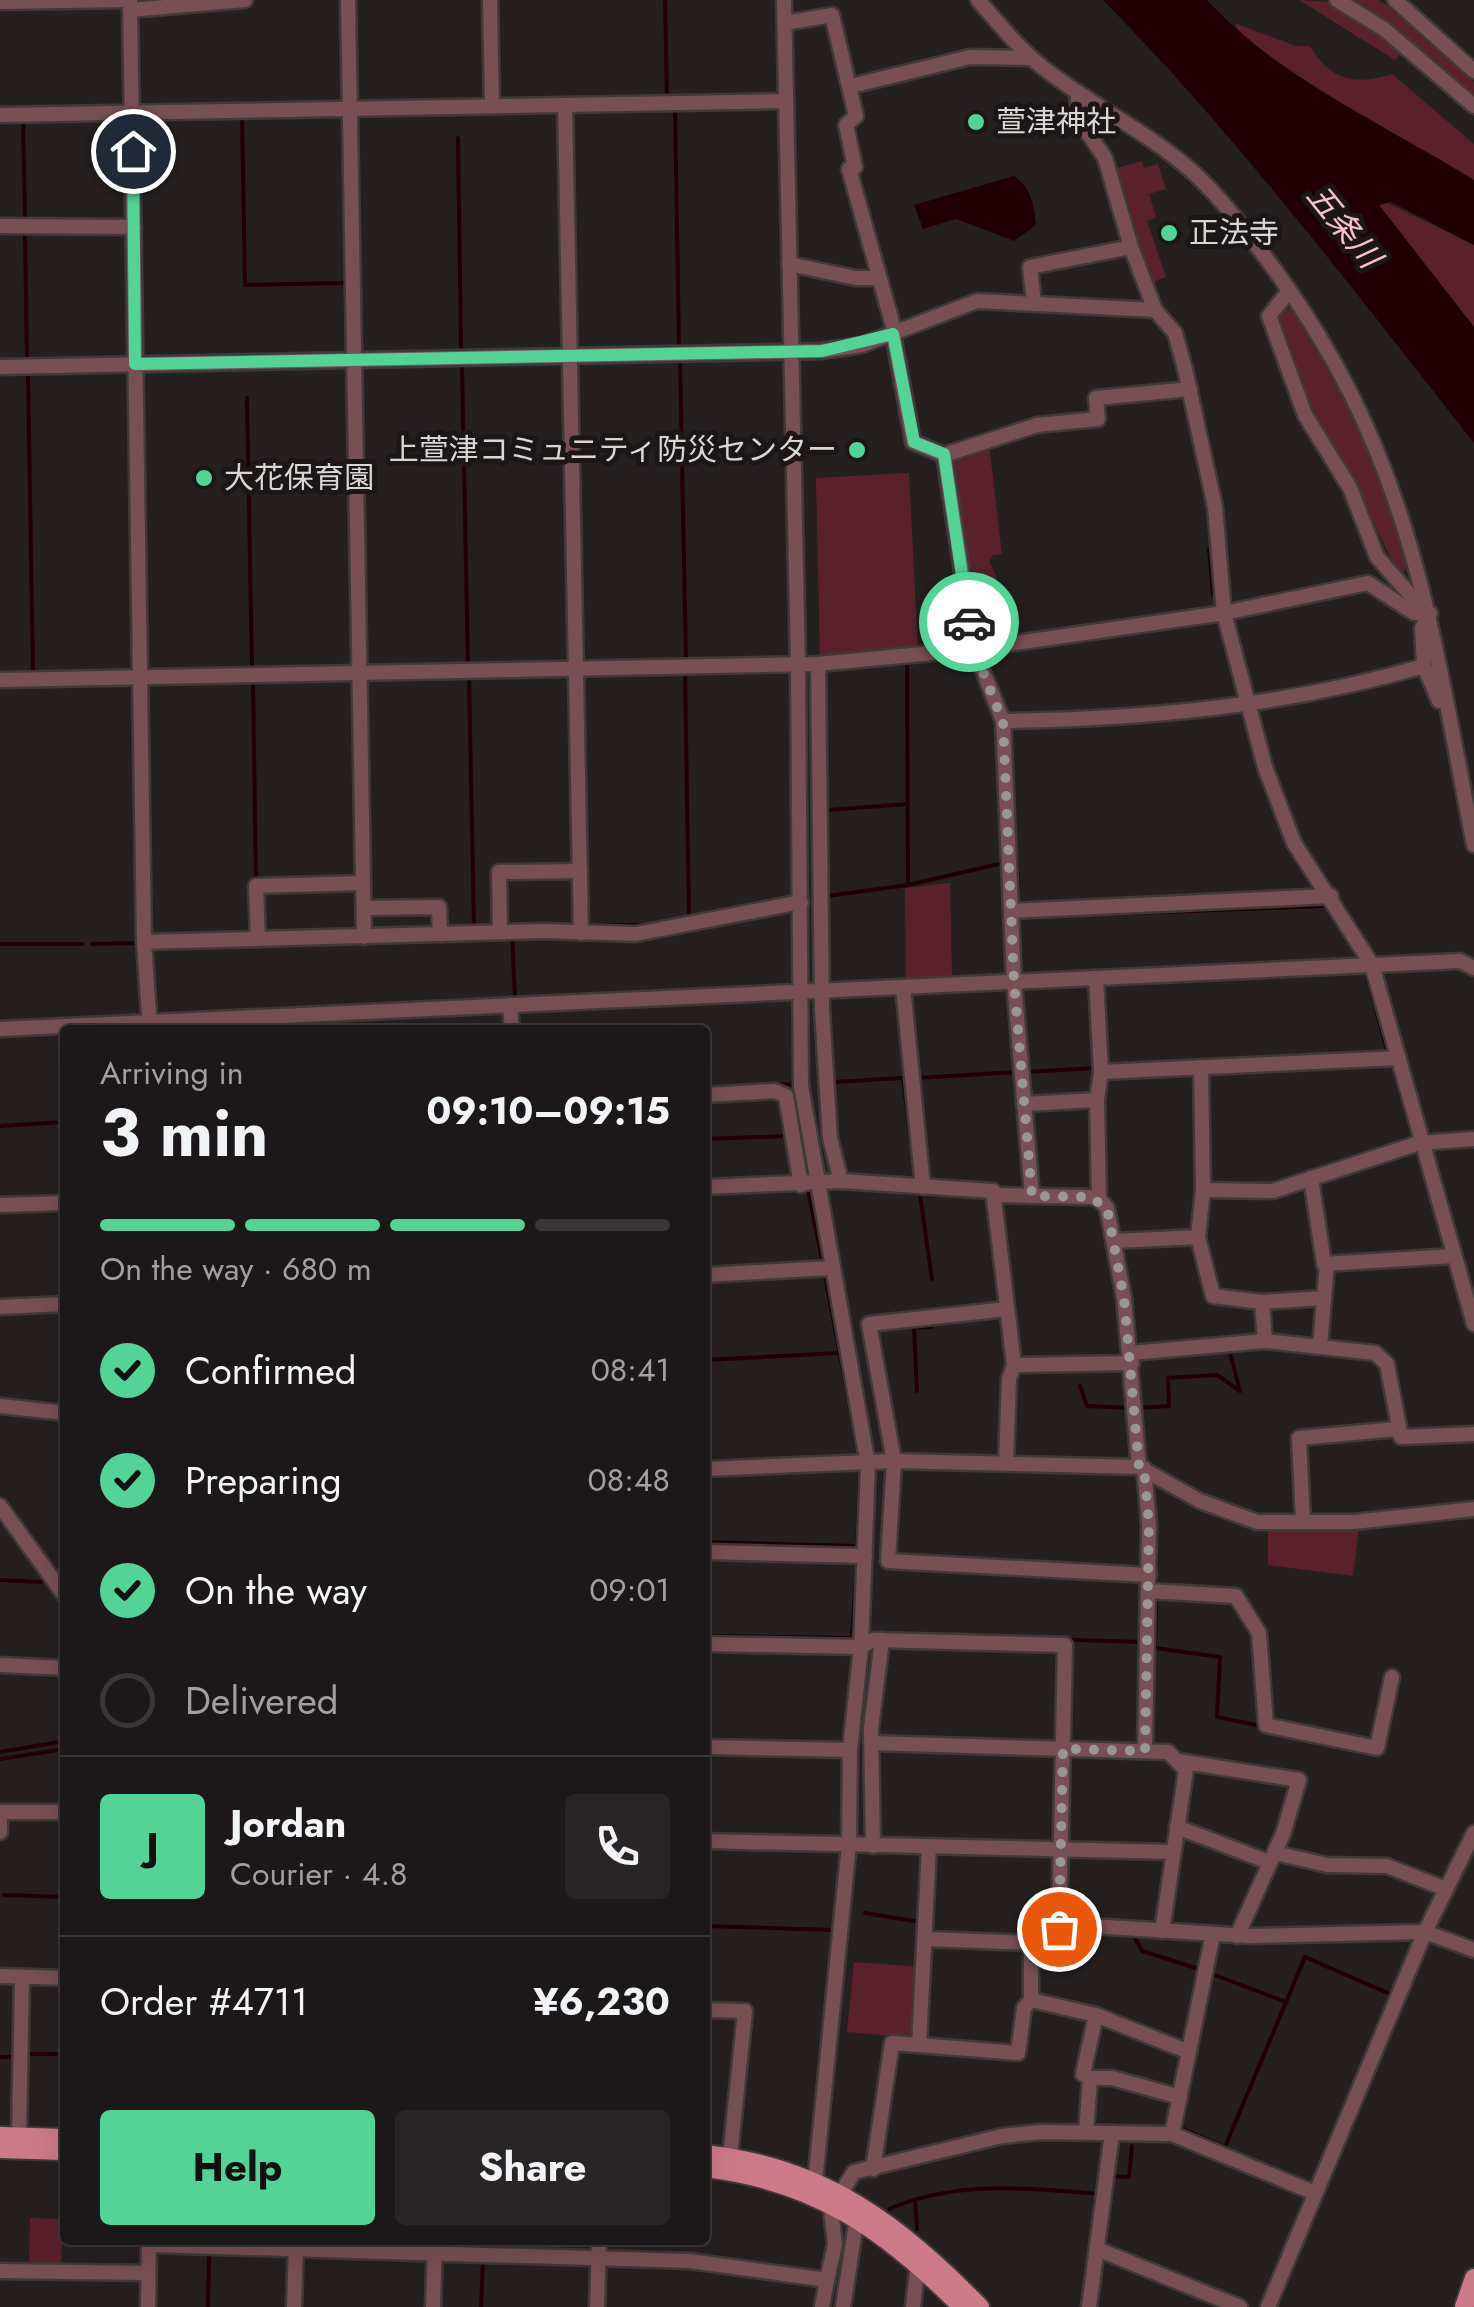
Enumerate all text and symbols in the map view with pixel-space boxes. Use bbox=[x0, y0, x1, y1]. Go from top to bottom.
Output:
place label: 萱津神社 bbox=[996, 100, 1116, 143]
pin bbox=[91, 109, 176, 194]
marker: 萱津神社 bbox=[965, 111, 987, 133]
icon: home bbox=[106, 124, 161, 179]
water label: 五条川 bbox=[1296, 174, 1394, 280]
place label: 正法寺 bbox=[1189, 211, 1279, 254]
marker: 正法寺 bbox=[1158, 222, 1180, 244]
place label: 上萱津コミュニティ防災センター bbox=[389, 428, 837, 471]
marker: 上萱津コミュニティ防災センター bbox=[846, 439, 868, 461]
place label: 大花保育園 bbox=[224, 456, 374, 499]
marker: 大花保育園 bbox=[193, 467, 215, 489]
courier bbox=[919, 572, 1019, 672]
icon: car bbox=[942, 595, 997, 650]
text: Arriving in bbox=[100, 1050, 244, 1096]
text: 09:10–09:15 bbox=[426, 1083, 670, 1138]
text: 3 min bbox=[100, 1086, 268, 1180]
text: On the way · 680 m bbox=[100, 1246, 372, 1292]
icon: check bbox=[100, 1343, 155, 1398]
text: Confirmed bbox=[185, 1343, 356, 1398]
text: 08:41 bbox=[591, 1347, 670, 1393]
icon: check bbox=[100, 1453, 155, 1508]
text: Preparing bbox=[185, 1453, 342, 1508]
text: 08:48 bbox=[588, 1457, 670, 1503]
icon: check bbox=[100, 1563, 155, 1618]
text: On the way bbox=[185, 1563, 367, 1618]
text: 09:01 bbox=[589, 1567, 670, 1613]
text: Delivered bbox=[185, 1673, 338, 1728]
button: phone bbox=[565, 1794, 670, 1899]
text: Jordan bbox=[230, 1796, 346, 1851]
text: J bbox=[146, 1819, 159, 1874]
text: Courier · 4.8 bbox=[230, 1851, 407, 1897]
pin bbox=[1017, 1887, 1102, 1972]
icon: bag bbox=[1032, 1902, 1087, 1957]
text: Order #4711 bbox=[100, 1974, 308, 2029]
text: ¥6,230 bbox=[533, 1974, 670, 2029]
button: Help bbox=[100, 2110, 375, 2225]
button: Share bbox=[395, 2110, 670, 2225]

